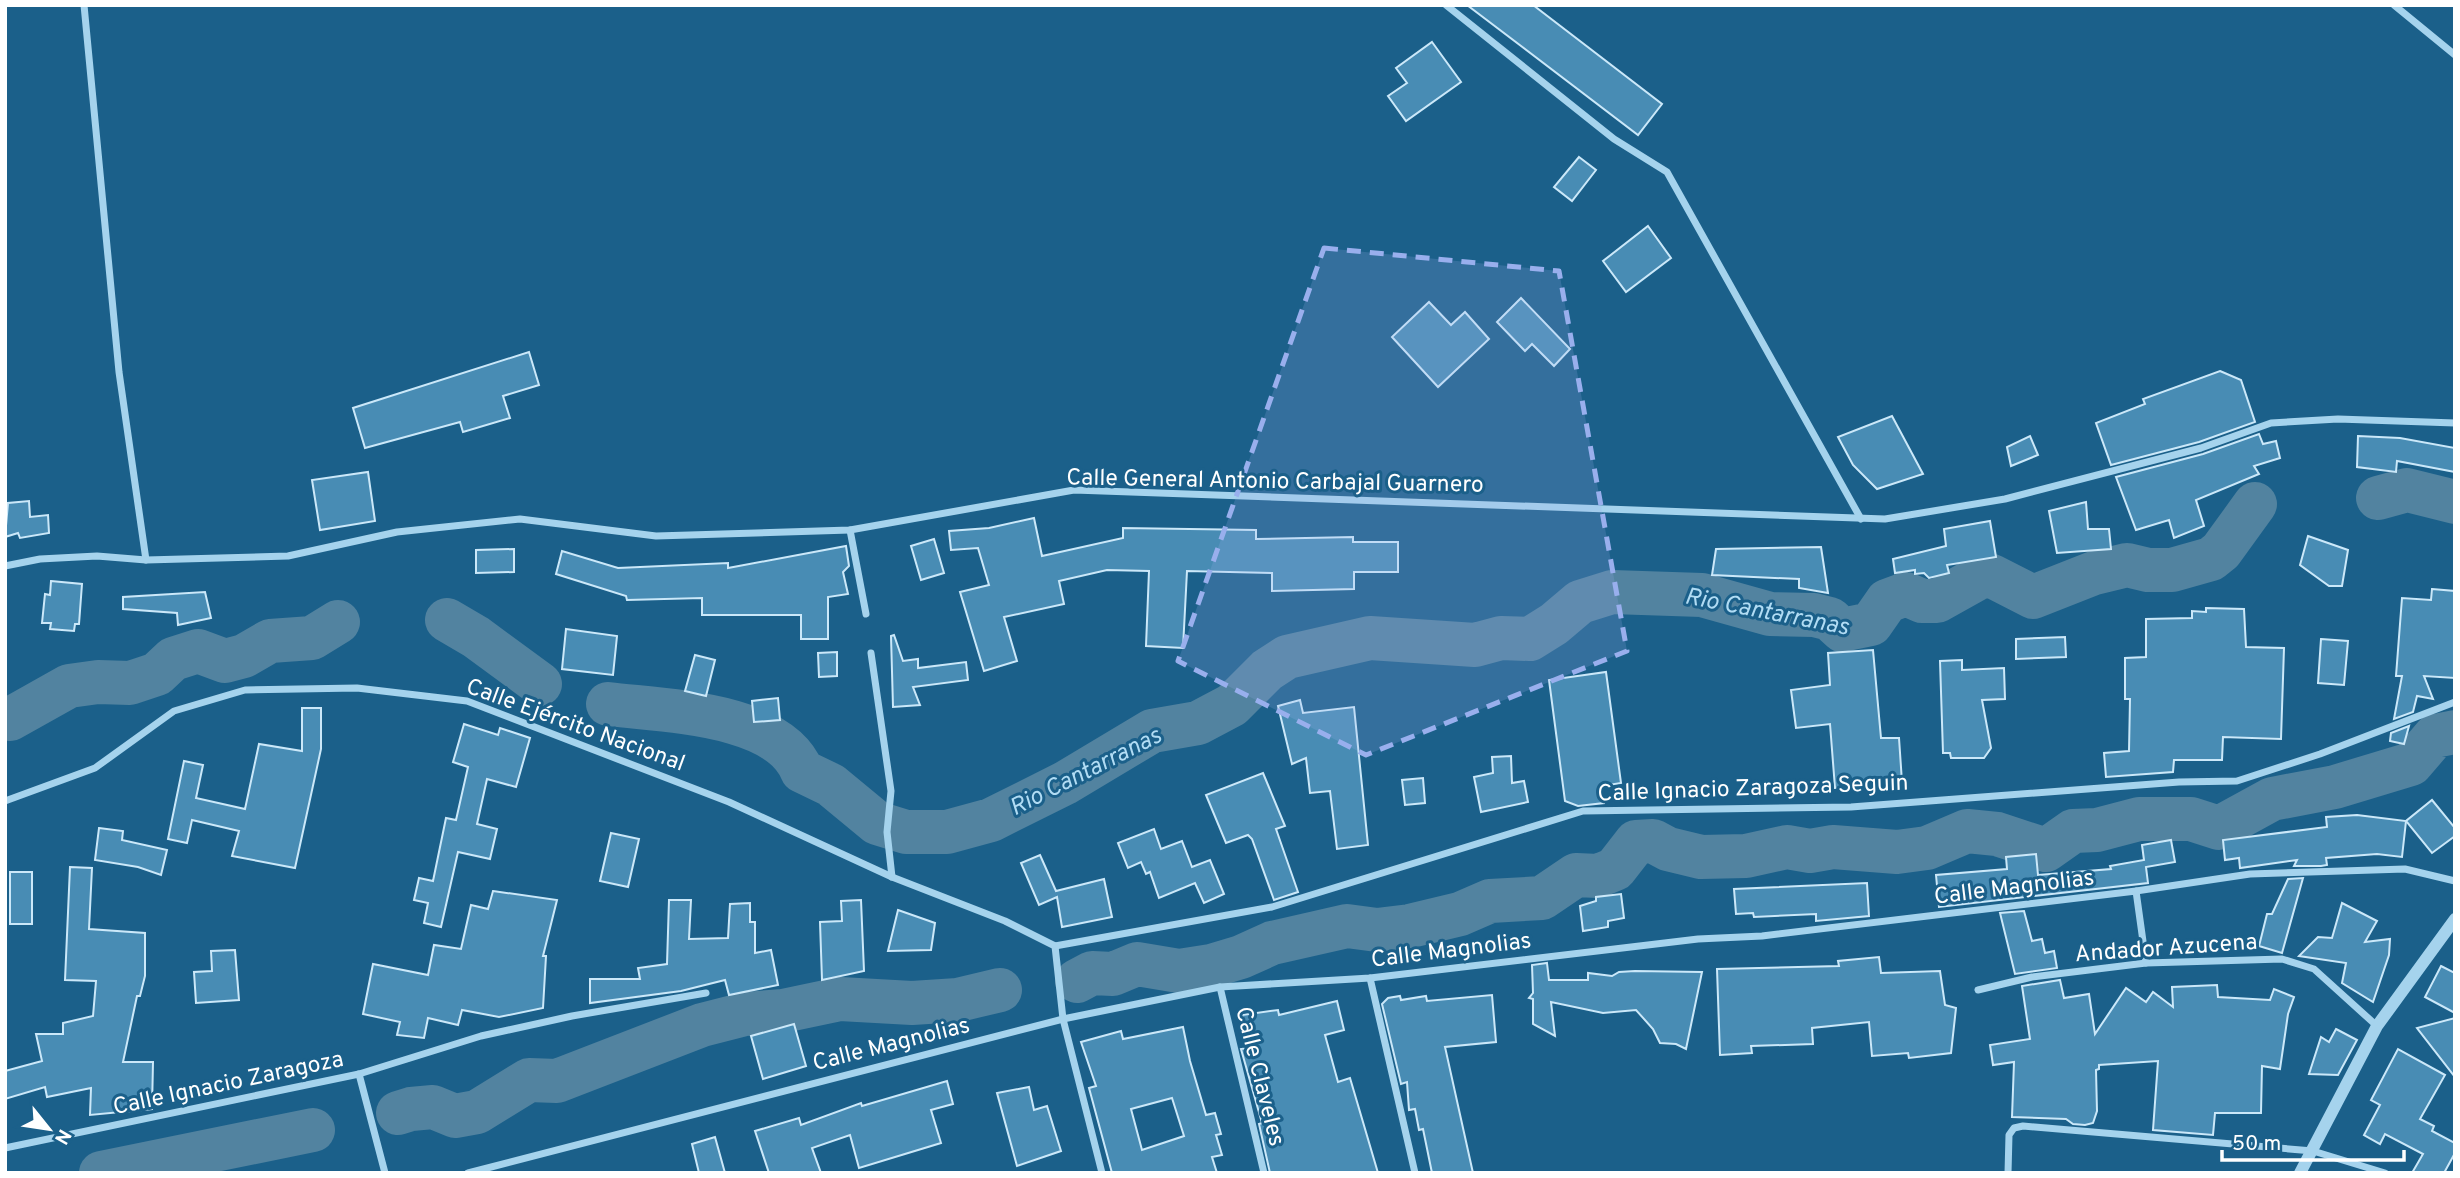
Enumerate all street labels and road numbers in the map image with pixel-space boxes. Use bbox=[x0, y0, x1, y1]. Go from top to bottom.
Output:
street label: Calle General Antonio Carbajal Guarnero bbox=[1066, 464, 1484, 501]
street label: Calle Ejército Nacional bbox=[462, 673, 689, 779]
street label: Calle Ignacio Zaragoza Seguin bbox=[1597, 770, 1909, 809]
street label: Calle Magnolias bbox=[1933, 864, 2096, 913]
street label: Calle Magnolias bbox=[1370, 927, 1533, 976]
street label: Andador Azucena bbox=[2074, 929, 2258, 970]
street label: Calle Claveles bbox=[1227, 1004, 1290, 1149]
street label: Calle Magnolias bbox=[810, 1012, 973, 1079]
street label: Calle Ignacio Zaragoza bbox=[111, 1046, 346, 1123]

